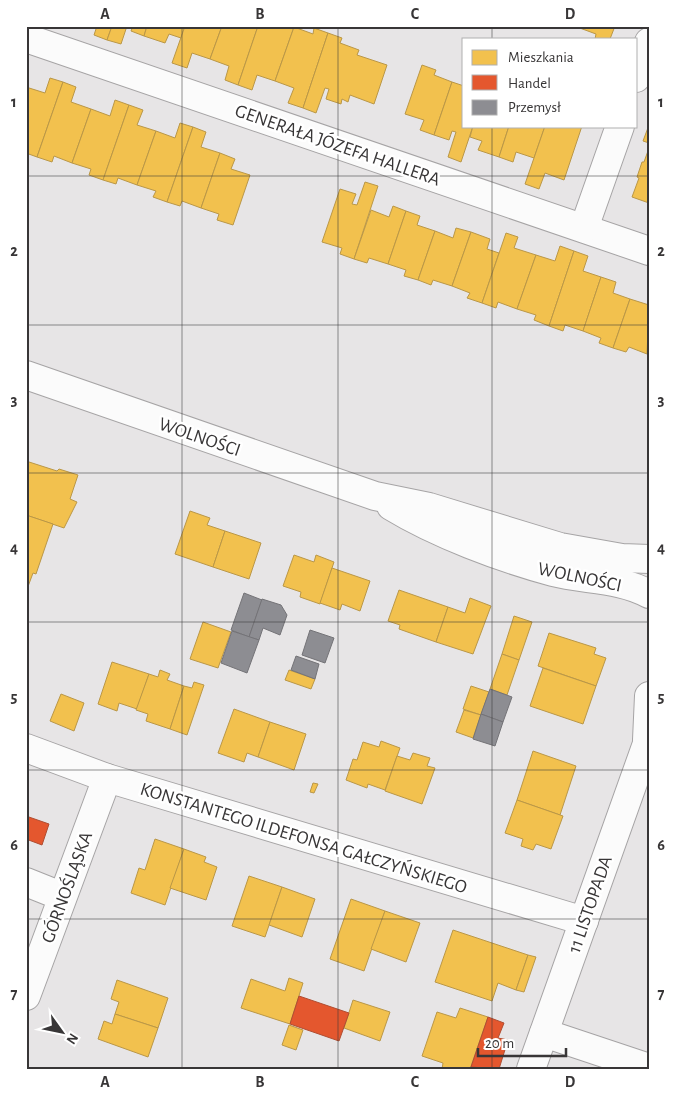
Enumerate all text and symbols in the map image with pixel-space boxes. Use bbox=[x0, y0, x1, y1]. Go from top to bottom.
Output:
text: A bbox=[100, 6, 110, 22]
text: B bbox=[255, 6, 265, 22]
text: C bbox=[411, 6, 420, 22]
text: D bbox=[565, 6, 576, 22]
legend bbox=[462, 38, 638, 128]
text: Mieszkania bbox=[508, 50, 574, 65]
text: Handel bbox=[508, 76, 551, 91]
text: 1 bbox=[11, 94, 17, 110]
text: 1 bbox=[658, 94, 664, 110]
street label: GENERAŁA JÓZEFA HALLERA bbox=[232, 99, 443, 190]
text: Przemysł bbox=[508, 100, 561, 115]
text: 2 bbox=[10, 243, 18, 259]
text: 2 bbox=[657, 243, 665, 259]
text: 3 bbox=[11, 392, 18, 408]
text: 3 bbox=[658, 392, 665, 408]
street label: WOLNOŚCI bbox=[156, 413, 244, 460]
text: 4 bbox=[10, 540, 18, 556]
text: 4 bbox=[657, 540, 665, 556]
street label: WOLNOŚCI bbox=[536, 557, 624, 596]
text: 5 bbox=[11, 689, 18, 705]
text: 5 bbox=[658, 689, 665, 705]
street label: KONSTANTEGO ILDEFONSA GAŁCZYŃSKIEGO bbox=[138, 778, 470, 897]
street label: GÓRNOŚLĄSKA bbox=[37, 829, 96, 946]
text: 6 bbox=[10, 837, 18, 853]
text: 6 bbox=[657, 837, 665, 853]
street label: 11 LISTOPADA bbox=[565, 853, 616, 956]
text: 7 bbox=[11, 986, 18, 1002]
text: 7 bbox=[658, 986, 665, 1002]
north arrow bbox=[38, 1008, 88, 1058]
scale bar bbox=[478, 1025, 565, 1057]
text: N bbox=[64, 1031, 81, 1046]
text: 20 m bbox=[485, 1036, 514, 1051]
text: A bbox=[100, 1074, 110, 1090]
text: B bbox=[255, 1074, 265, 1090]
text: C bbox=[411, 1074, 420, 1090]
text: D bbox=[565, 1074, 576, 1090]

